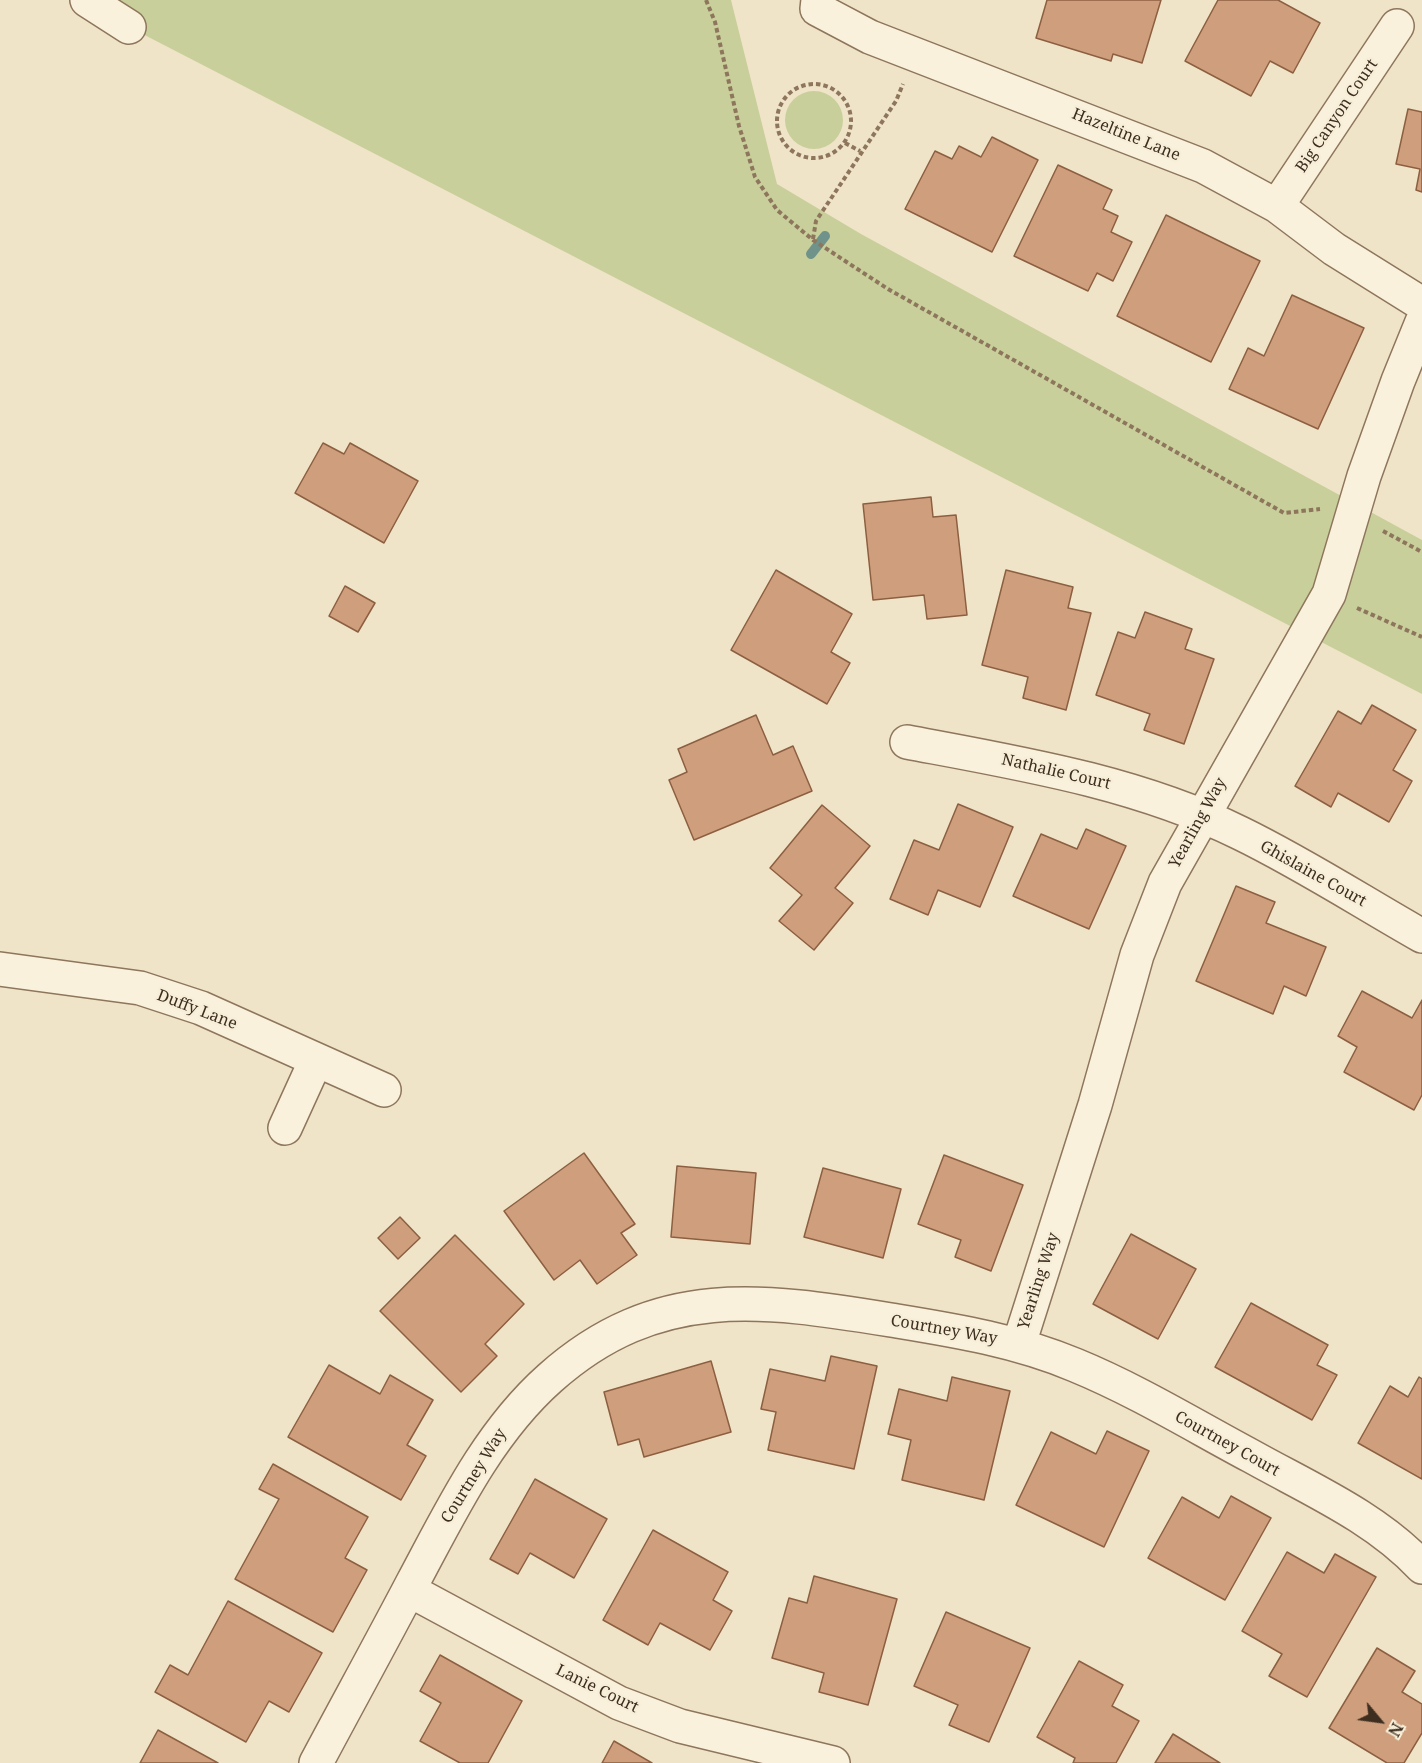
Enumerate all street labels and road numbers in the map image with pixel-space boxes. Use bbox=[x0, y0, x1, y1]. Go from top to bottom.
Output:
street label: Big Canyon Court bbox=[1292, 56, 1382, 176]
street label: Hazeltine Lane bbox=[1069, 105, 1183, 165]
street label: Nathalie Court bbox=[1000, 750, 1112, 794]
street label: Yearling Way bbox=[1165, 774, 1231, 872]
street label: Ghislaine Court bbox=[1257, 837, 1369, 911]
street label: Duffy Lane bbox=[154, 986, 240, 1034]
street label: Yearling Way bbox=[1014, 1230, 1064, 1332]
street label: Courtney Way bbox=[889, 1311, 999, 1349]
street label: Courtney Court bbox=[1171, 1407, 1283, 1481]
street label: Courtney Way bbox=[437, 1425, 511, 1527]
street label: Lanie Court bbox=[553, 1661, 641, 1717]

